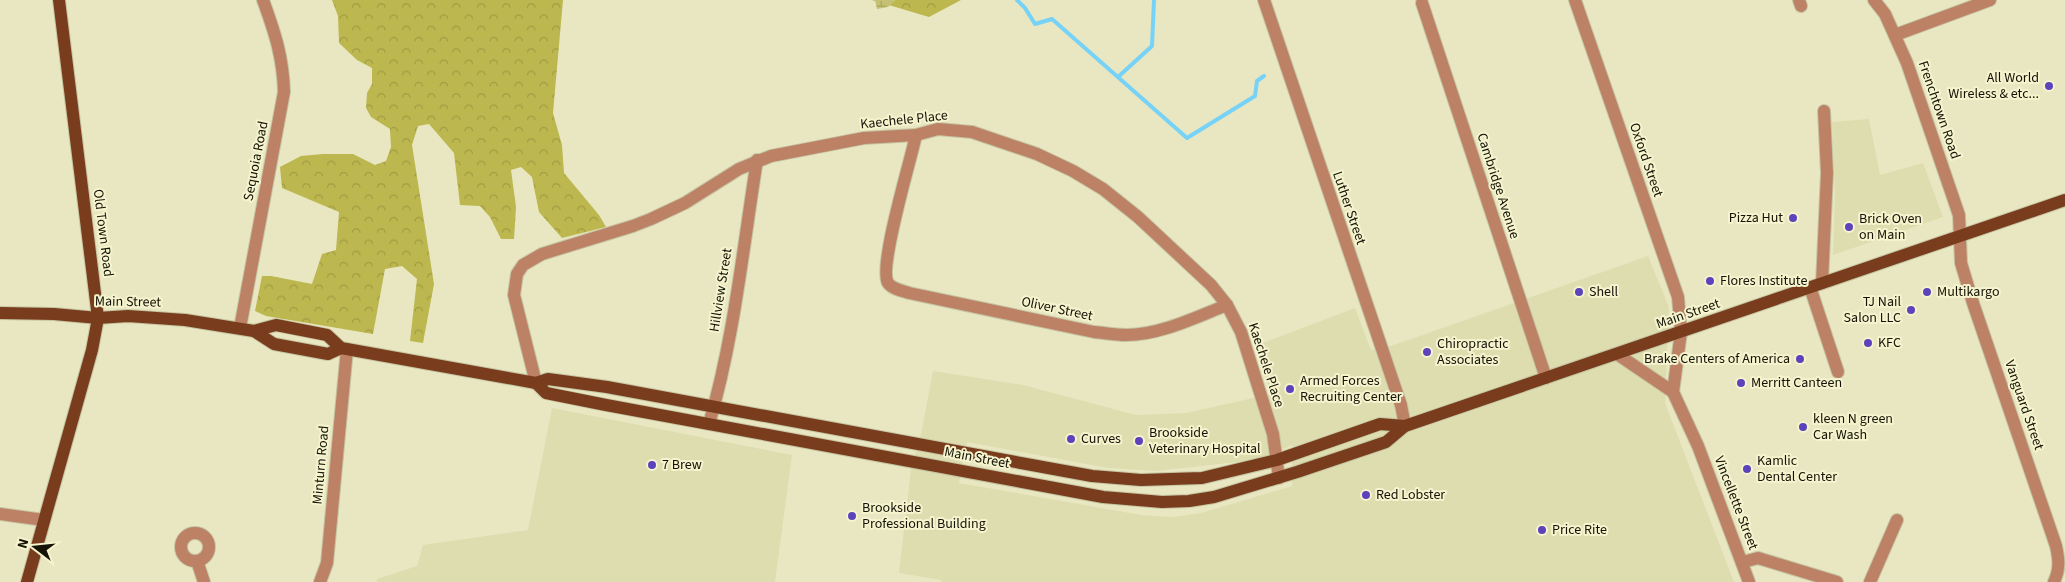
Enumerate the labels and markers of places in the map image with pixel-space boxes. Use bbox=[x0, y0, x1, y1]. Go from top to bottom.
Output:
place label: All World Wireless & etc... bbox=[1948, 68, 2039, 104]
marker: All World Wireless & etc... bbox=[2043, 80, 2055, 92]
place label: Pizza Hut bbox=[1729, 208, 1783, 228]
place label: Brick Oven on Main bbox=[1859, 209, 1922, 245]
marker: Pizza Hut bbox=[1787, 212, 1799, 224]
marker: Brick Oven on Main bbox=[1843, 221, 1855, 233]
place label: Flores Institute bbox=[1720, 271, 1807, 291]
marker: Flores Institute bbox=[1704, 275, 1716, 287]
place label: Shell bbox=[1589, 282, 1619, 302]
place label: Multikargo bbox=[1937, 282, 2000, 302]
marker: Shell bbox=[1573, 286, 1585, 298]
marker: Multikargo bbox=[1921, 286, 1933, 298]
place label: TJ Nail Salon LLC bbox=[1844, 292, 1901, 328]
marker: TJ Nail Salon LLC bbox=[1905, 304, 1917, 316]
place label: KFC bbox=[1878, 333, 1901, 353]
place label: Chiropractic Associates bbox=[1437, 334, 1509, 370]
marker: KFC bbox=[1862, 337, 1874, 349]
marker: Chiropractic Associates bbox=[1421, 346, 1433, 358]
place label: Brake Centers of America bbox=[1644, 349, 1790, 369]
marker: Brake Centers of America bbox=[1794, 353, 1806, 365]
place label: Armed Forces Recruiting Center bbox=[1300, 371, 1402, 407]
place label: Merritt Canteen bbox=[1751, 373, 1842, 393]
marker: Merritt Canteen bbox=[1735, 377, 1747, 389]
marker: Armed Forces Recruiting Center bbox=[1284, 383, 1296, 395]
place label: kleen N green Car Wash bbox=[1813, 409, 1893, 445]
marker: kleen N green Car Wash bbox=[1797, 421, 1809, 433]
place label: Brookside Veterinary Hospital bbox=[1149, 423, 1261, 459]
place label: Curves bbox=[1081, 429, 1121, 449]
marker: Curves bbox=[1065, 433, 1077, 445]
marker: Brookside Veterinary Hospital bbox=[1133, 435, 1145, 447]
place label: Kamlic Dental Center bbox=[1757, 451, 1837, 487]
place label: 7 Brew bbox=[662, 455, 702, 475]
marker: 7 Brew bbox=[646, 459, 658, 471]
marker: Kamlic Dental Center bbox=[1741, 463, 1753, 475]
place label: Red Lobster bbox=[1376, 485, 1445, 505]
marker: Red Lobster bbox=[1360, 489, 1372, 501]
place label: Brookside Professional Building bbox=[862, 498, 986, 534]
marker: Brookside Professional Building bbox=[846, 510, 858, 522]
place label: Price Rite bbox=[1552, 520, 1607, 540]
marker: Price Rite bbox=[1536, 524, 1548, 536]

